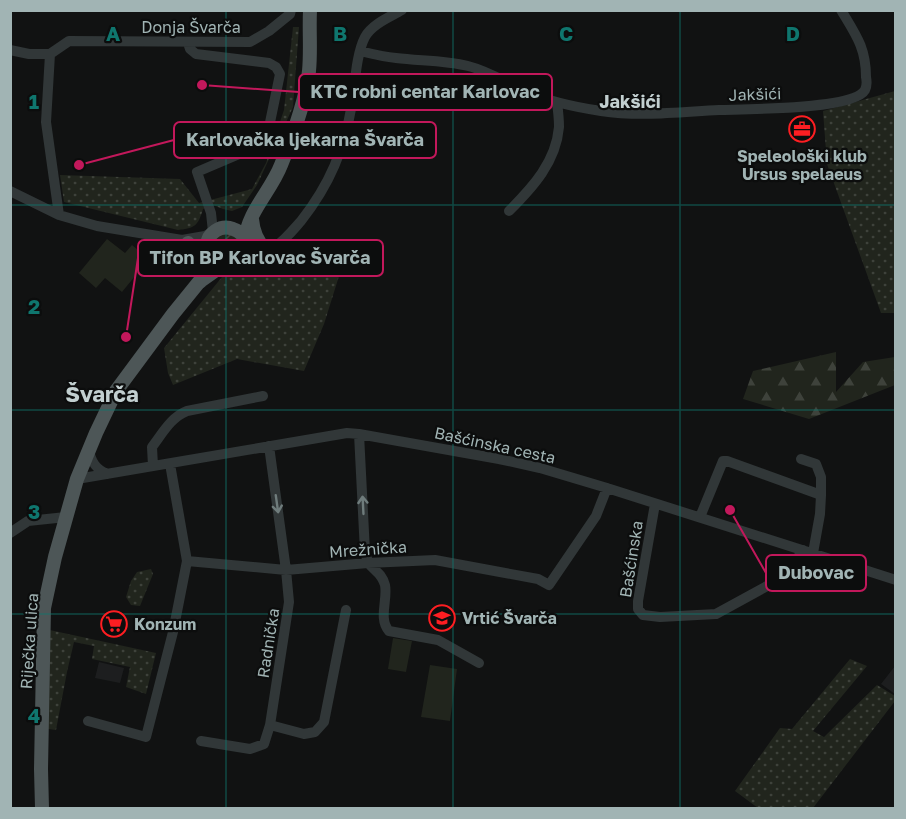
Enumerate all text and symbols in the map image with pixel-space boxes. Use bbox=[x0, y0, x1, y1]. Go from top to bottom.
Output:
street label: Donja Švarča bbox=[141, 17, 241, 37]
text: A bbox=[106, 21, 120, 45]
text: B bbox=[333, 21, 347, 45]
text: C bbox=[559, 21, 573, 45]
text: D bbox=[786, 21, 800, 45]
callout: KTC robni centar Karlovac bbox=[299, 74, 552, 110]
text: KTC robni centar Karlovac bbox=[310, 80, 540, 102]
street label: Jakšići bbox=[728, 83, 782, 105]
text: 1 bbox=[29, 89, 39, 113]
district label: Jakšići bbox=[599, 90, 661, 112]
office icon: Speleološki klub Ursus spelaeus bbox=[787, 114, 817, 144]
callout: Karlovačka ljekarna Švarča bbox=[174, 122, 436, 158]
text: Karlovačka ljekarna Švarča bbox=[186, 128, 424, 150]
place label: Speleološki klub Ursus spelaeus bbox=[737, 146, 867, 184]
callout: Tifon BP Karlovac Švarča bbox=[138, 240, 383, 276]
text: Tifon BP Karlovac Švarča bbox=[150, 246, 370, 268]
text: 2 bbox=[28, 294, 40, 318]
district label: Švarča bbox=[65, 380, 139, 407]
street label: Bašćinska cesta bbox=[433, 422, 557, 468]
one-way arrow bbox=[272, 493, 283, 513]
one-way arrow bbox=[357, 496, 368, 516]
text: 3 bbox=[28, 499, 40, 523]
street label: Bašćinska bbox=[615, 519, 647, 599]
street label: Mrežnička bbox=[328, 536, 408, 562]
callout: Dubovac bbox=[766, 555, 866, 591]
text: Dubovac bbox=[778, 561, 854, 583]
street label: Riječka ulica bbox=[16, 592, 42, 690]
school or university icon: Vrtić Švarča bbox=[427, 603, 457, 633]
street label: Radnička bbox=[253, 607, 283, 679]
place label: Vrtić Švarča bbox=[462, 608, 557, 628]
supermarket icon: Konzum bbox=[99, 609, 129, 639]
place label: Konzum bbox=[134, 614, 196, 634]
text: 4 bbox=[28, 703, 40, 727]

